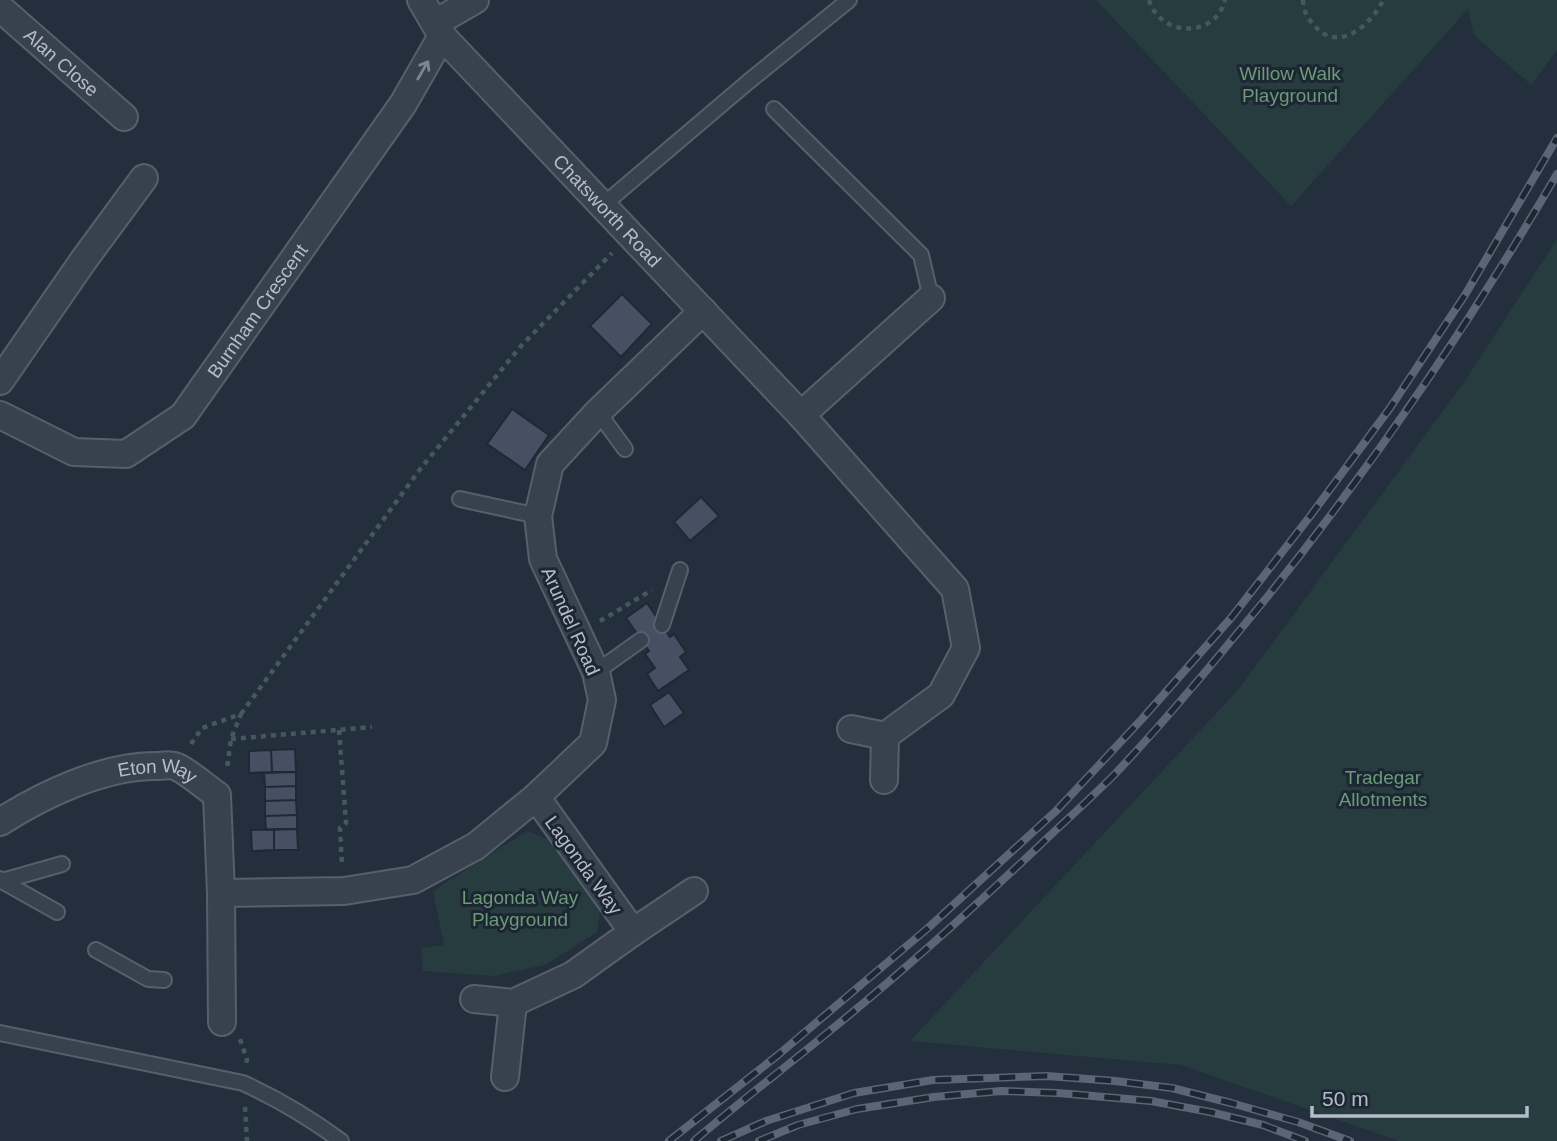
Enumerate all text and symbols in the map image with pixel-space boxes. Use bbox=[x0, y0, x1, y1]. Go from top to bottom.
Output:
street label: Alan Close bbox=[20, 24, 103, 101]
one-way arrow bbox=[416, 61, 430, 81]
park label: Willow Walk Playground bbox=[1239, 63, 1341, 106]
street label: Chatsworth Road bbox=[549, 150, 665, 271]
street label: Burnham Crescent bbox=[203, 240, 312, 382]
street label: Arundel Road bbox=[537, 564, 604, 679]
street label: Eton Way bbox=[116, 755, 201, 788]
park label: Tradegar Allotments bbox=[1339, 767, 1427, 810]
street label: Lagonda Way bbox=[541, 812, 627, 919]
park label: Lagonda Way Playground bbox=[462, 887, 579, 930]
scale bar bbox=[1312, 1074, 1527, 1118]
text: 50 m bbox=[1322, 1087, 1369, 1110]

